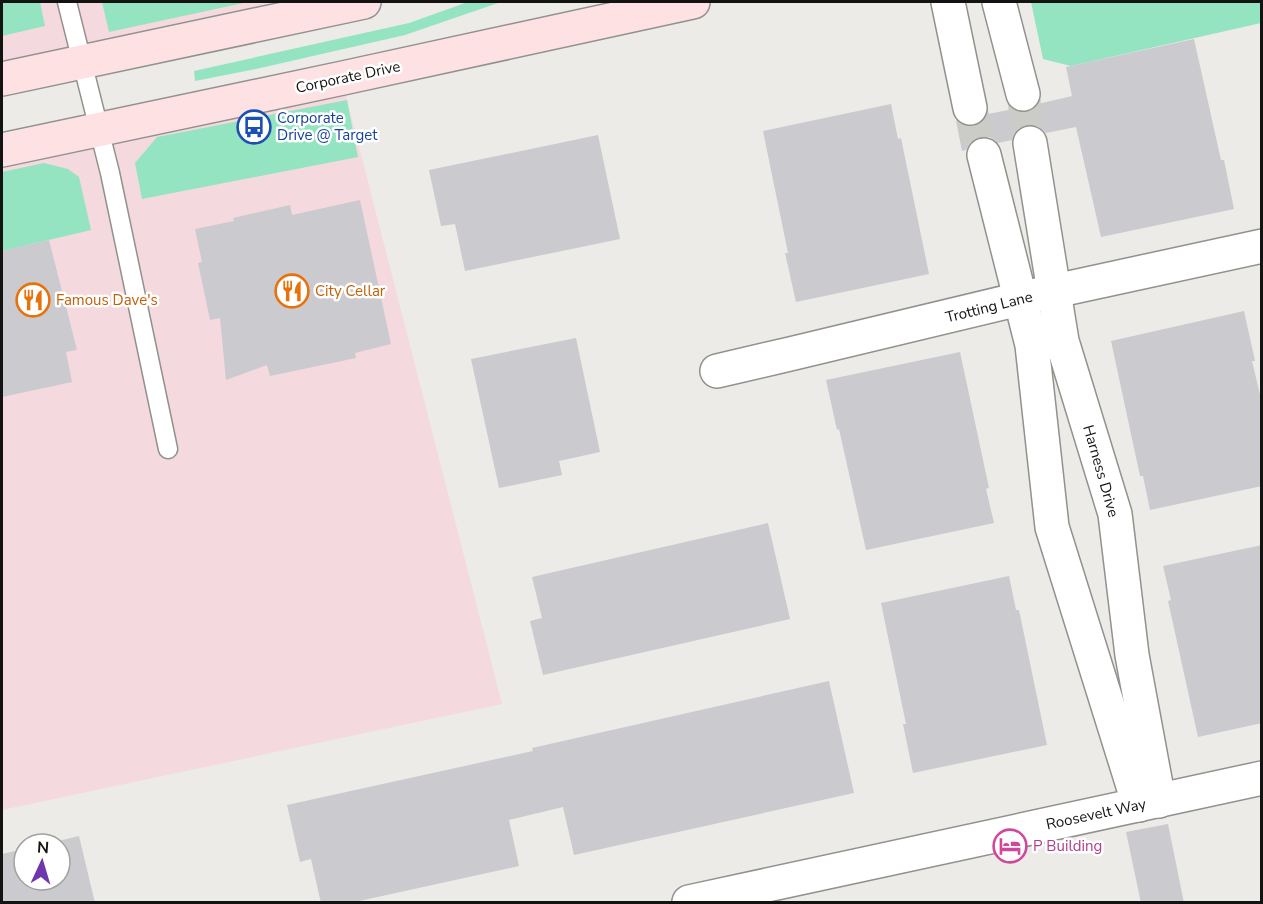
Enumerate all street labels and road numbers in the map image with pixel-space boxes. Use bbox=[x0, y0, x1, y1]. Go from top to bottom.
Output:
street label: Corporate Drive bbox=[294, 56, 402, 98]
street label: Trotting Lane bbox=[943, 287, 1035, 327]
street label: Harness Drive bbox=[1078, 423, 1124, 519]
street label: Roosevelt Way bbox=[1044, 794, 1148, 834]

